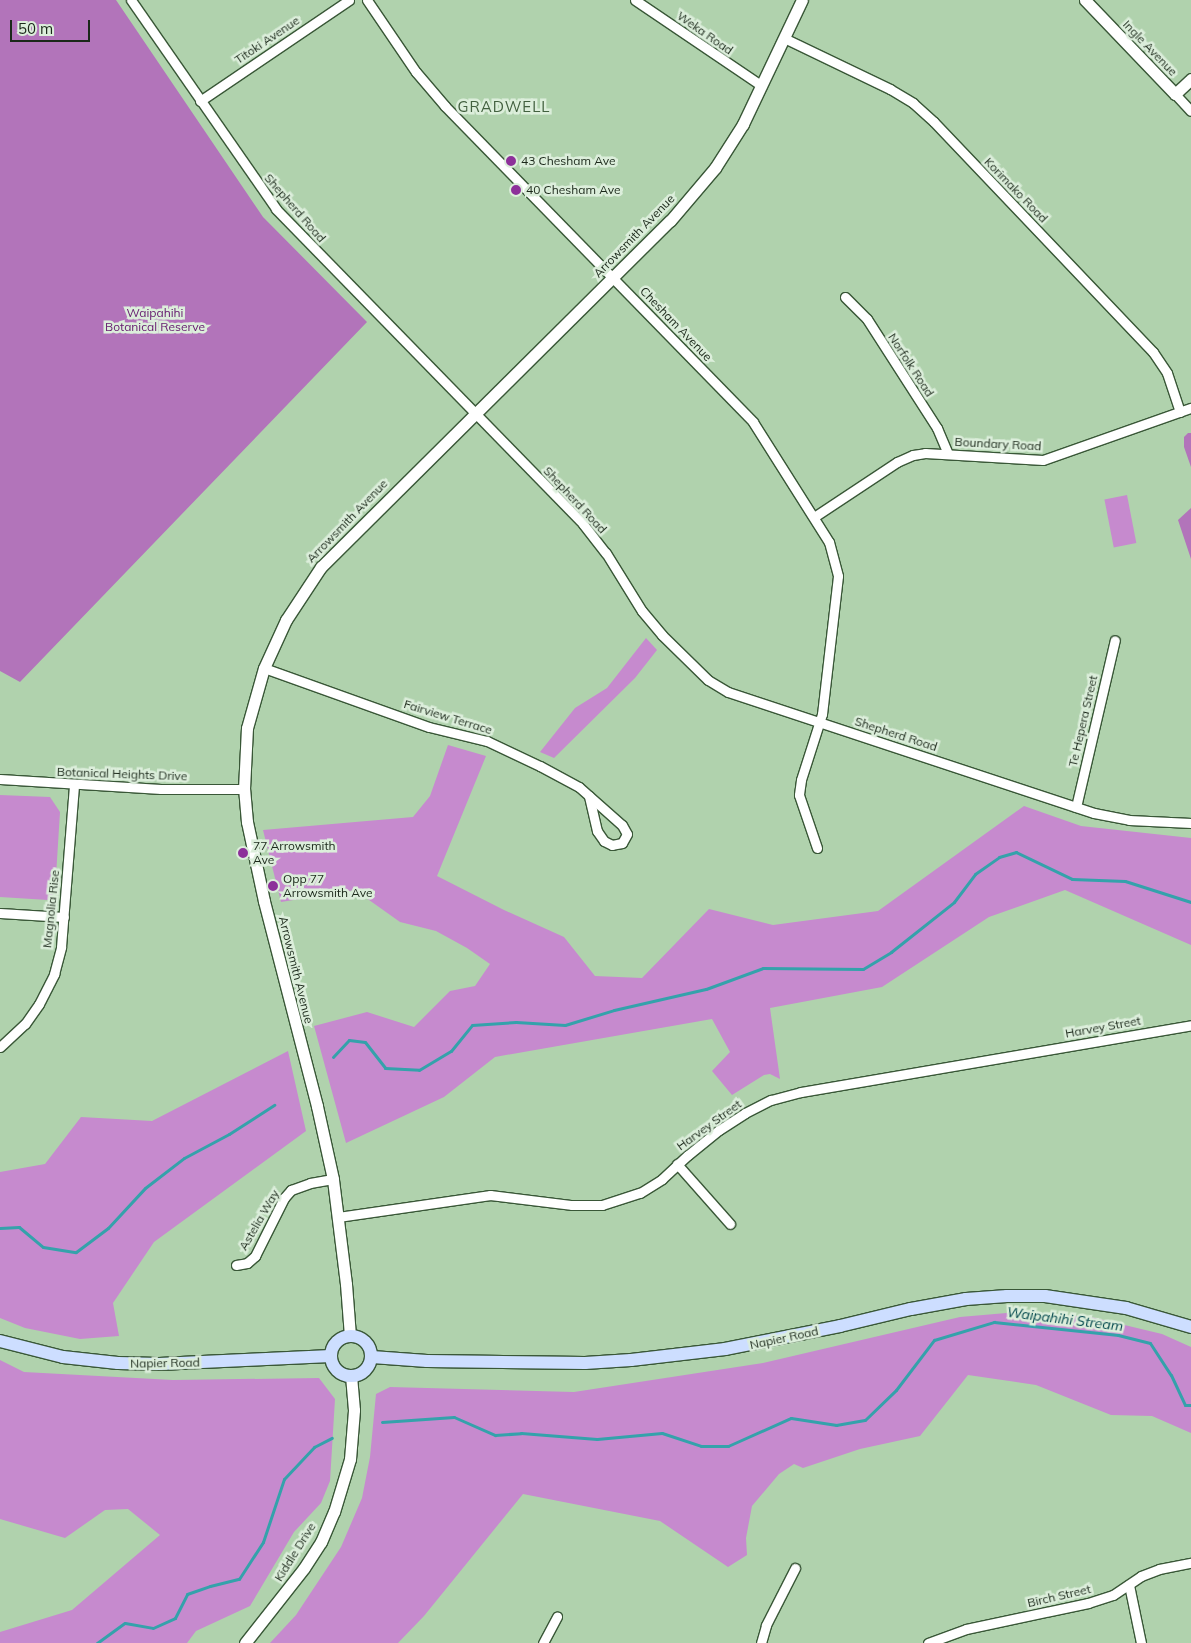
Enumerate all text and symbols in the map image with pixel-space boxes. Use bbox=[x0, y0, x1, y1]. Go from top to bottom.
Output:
street label: Weka Road bbox=[674, 8, 736, 58]
scale bar bbox=[12, 10, 92, 42]
street label: Titoki Avenue bbox=[232, 13, 302, 67]
street label: Ingle Avenue bbox=[1120, 17, 1180, 79]
text: 50 m bbox=[18, 19, 53, 38]
district label: GRADWELL bbox=[456, 98, 552, 116]
place label: 43 Chesham Ave bbox=[521, 154, 615, 168]
marker: 43 Chesham Ave bbox=[505, 155, 517, 167]
street label: Korimako Road bbox=[981, 155, 1051, 225]
street label: Shepherd Road bbox=[261, 171, 329, 245]
place label: 40 Chesham Ave bbox=[526, 183, 620, 197]
marker: 40 Chesham Ave bbox=[510, 184, 522, 196]
street label: Arrowsmith Avenue bbox=[591, 191, 677, 281]
street label: Chesham Avenue bbox=[637, 284, 715, 364]
park label: Waipahihi Botanical Reserve bbox=[105, 306, 205, 334]
street label: Norfolk Road bbox=[885, 331, 937, 399]
street label: Boundary Road bbox=[954, 435, 1042, 453]
street label: Shepherd Road bbox=[540, 464, 610, 536]
street label: Arrowsmith Avenue bbox=[304, 476, 390, 566]
street label: Te Hepera Street bbox=[1065, 674, 1101, 768]
street label: Fairview Terrace bbox=[402, 697, 494, 737]
street label: Shepherd Road bbox=[853, 714, 939, 754]
street label: Botanical Heights Drive bbox=[57, 765, 187, 783]
place label: 77 Arrowsmith Ave bbox=[253, 839, 336, 867]
marker: 77 Arrowsmith Ave bbox=[237, 847, 249, 859]
street label: Magnolia Rise bbox=[40, 869, 62, 949]
place label: Opp 77 Arrowsmith Ave bbox=[283, 872, 373, 900]
marker: Opp 77 Arrowsmith Ave bbox=[267, 880, 279, 892]
street label: Arrowsmith Avenue bbox=[276, 915, 316, 1025]
street label: Harvey Street bbox=[1064, 1013, 1142, 1041]
street label: Harvey Street bbox=[674, 1097, 744, 1153]
street label: Astelia Way bbox=[236, 1187, 282, 1253]
water label: Waipahihi Stream bbox=[1006, 1304, 1124, 1334]
street label: Napier Road bbox=[748, 1324, 820, 1352]
street label: Napier Road bbox=[130, 1355, 200, 1371]
street label: Kiddle Drive bbox=[271, 1520, 319, 1584]
street label: Birch Street bbox=[1026, 1582, 1092, 1610]

